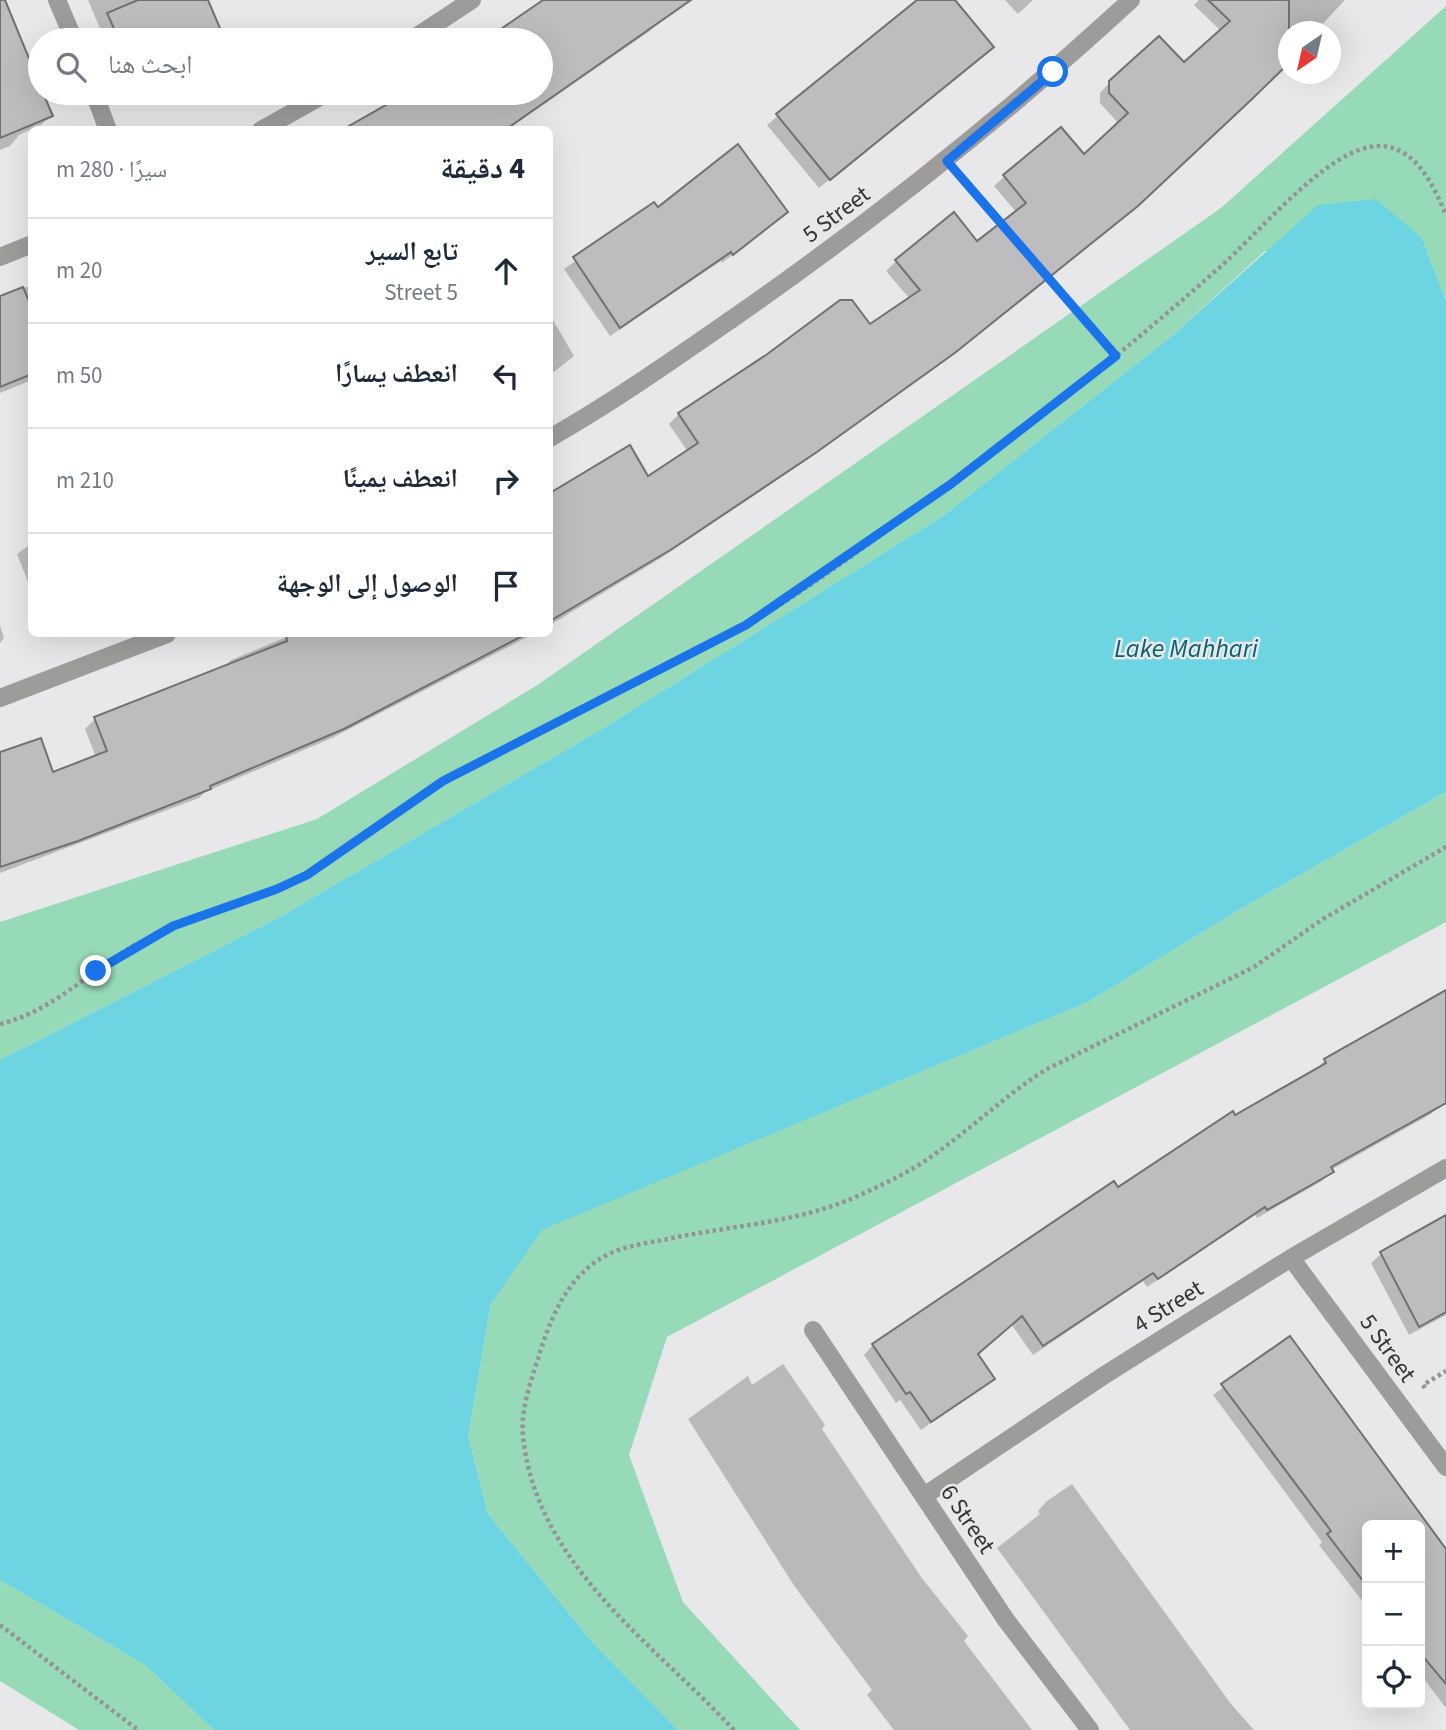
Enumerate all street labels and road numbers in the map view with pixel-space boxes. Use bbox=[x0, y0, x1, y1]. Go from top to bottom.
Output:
street label: 5 Street bbox=[795, 177, 878, 252]
street label: 4 Street bbox=[1126, 1271, 1210, 1342]
street label: 5 Street bbox=[1351, 1307, 1424, 1390]
street label: 6 Street bbox=[932, 1478, 1004, 1561]

